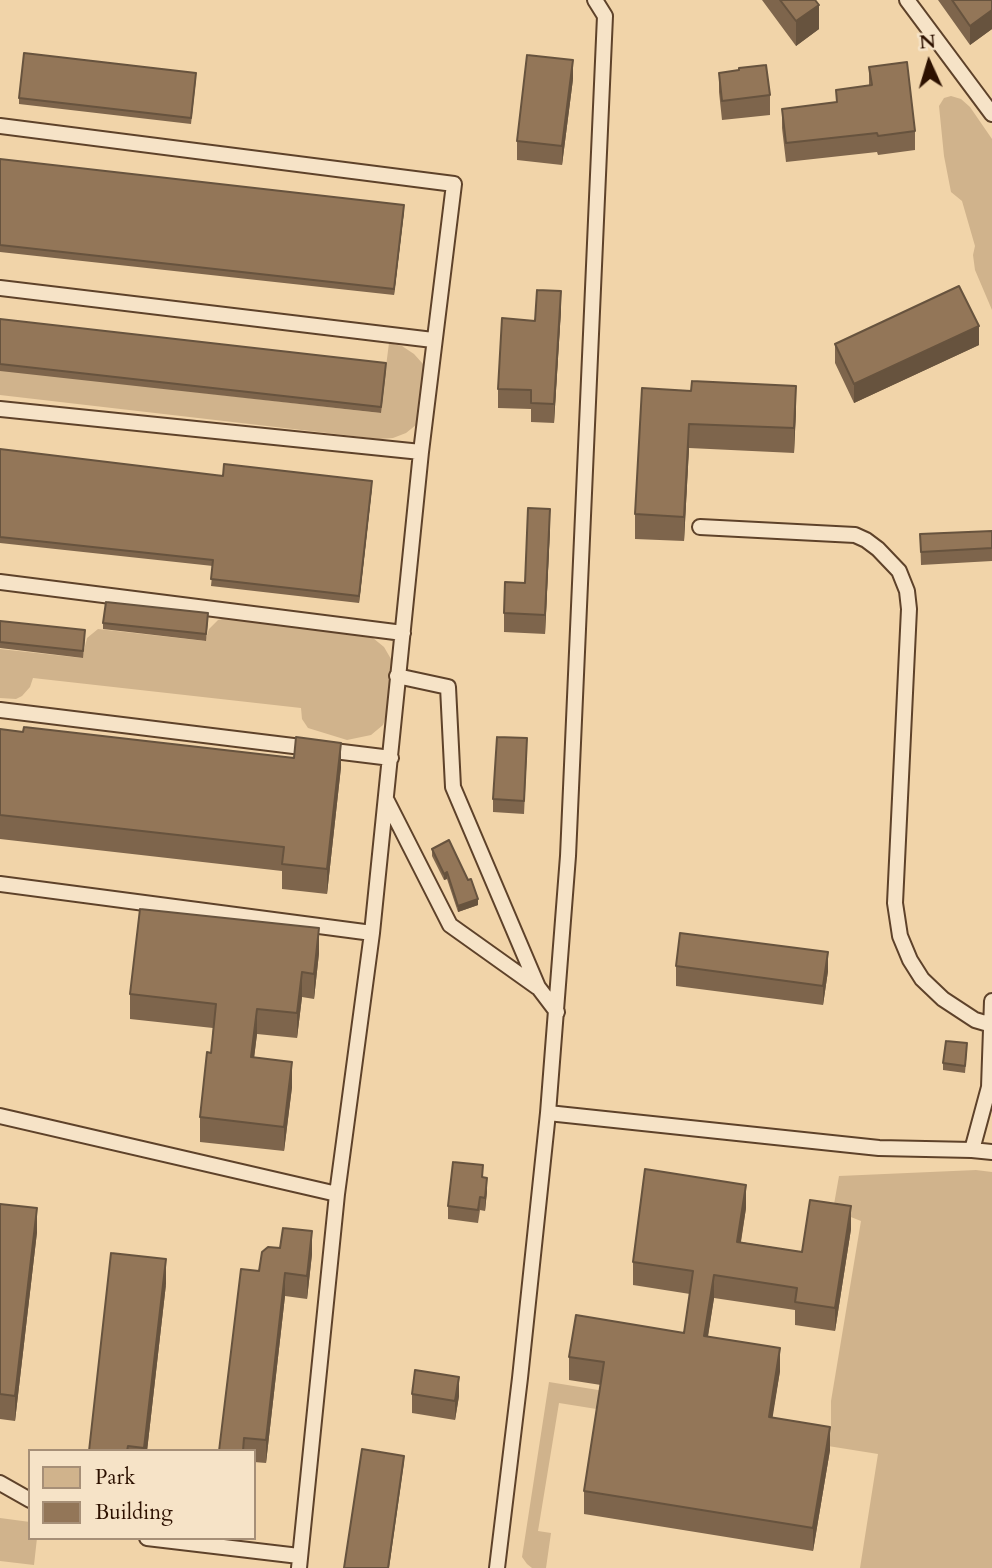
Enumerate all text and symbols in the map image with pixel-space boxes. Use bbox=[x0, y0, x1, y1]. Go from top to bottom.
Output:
north arrow bbox=[894, 28, 964, 98]
text: N bbox=[918, 29, 937, 56]
legend bbox=[28, 1449, 256, 1540]
text: Park bbox=[95, 1463, 135, 1492]
text: Building bbox=[95, 1498, 173, 1527]

